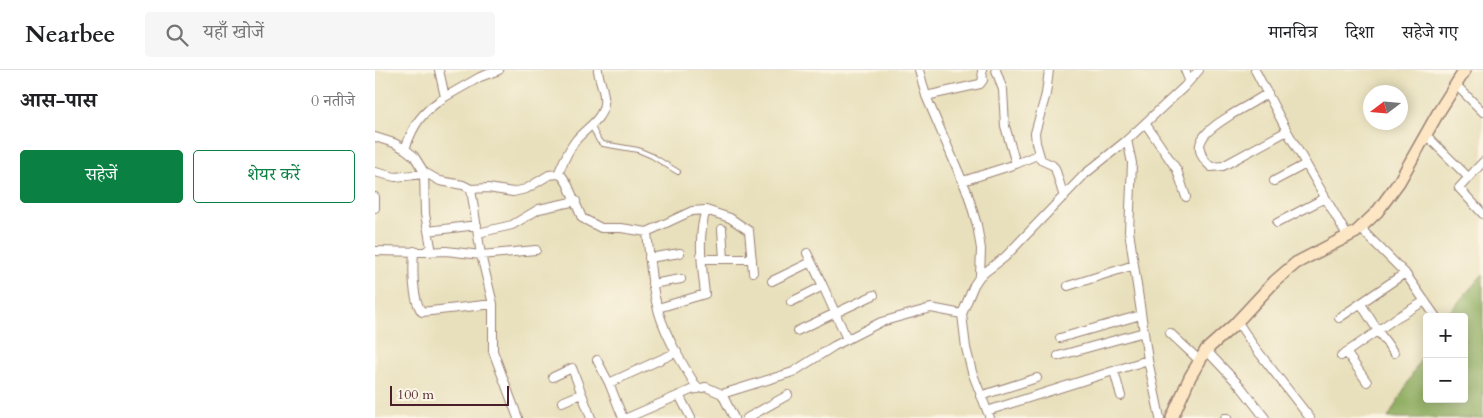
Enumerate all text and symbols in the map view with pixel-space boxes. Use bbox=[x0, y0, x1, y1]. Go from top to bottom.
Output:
search box bbox=[145, 12, 495, 57]
text: Nearbee bbox=[25, 18, 115, 51]
text: यहाँ खोजें bbox=[203, 19, 264, 45]
text: मानचित्र bbox=[1269, 20, 1317, 45]
text: दिशा bbox=[1345, 20, 1374, 45]
text: सहेजे गए bbox=[1402, 20, 1458, 45]
icon: search bbox=[163, 21, 191, 49]
north arrow bbox=[1363, 85, 1408, 130]
text: आस-पास bbox=[20, 86, 97, 115]
text: 0 नतीजे bbox=[311, 90, 355, 112]
button: सहेजें bbox=[20, 150, 183, 203]
button: शेयर करें bbox=[193, 150, 355, 203]
map controls bbox=[1423, 313, 1468, 403]
button: + bbox=[1423, 313, 1468, 358]
button: − bbox=[1423, 358, 1468, 403]
scale bar bbox=[390, 383, 509, 406]
text: 100 m bbox=[397, 385, 434, 404]

